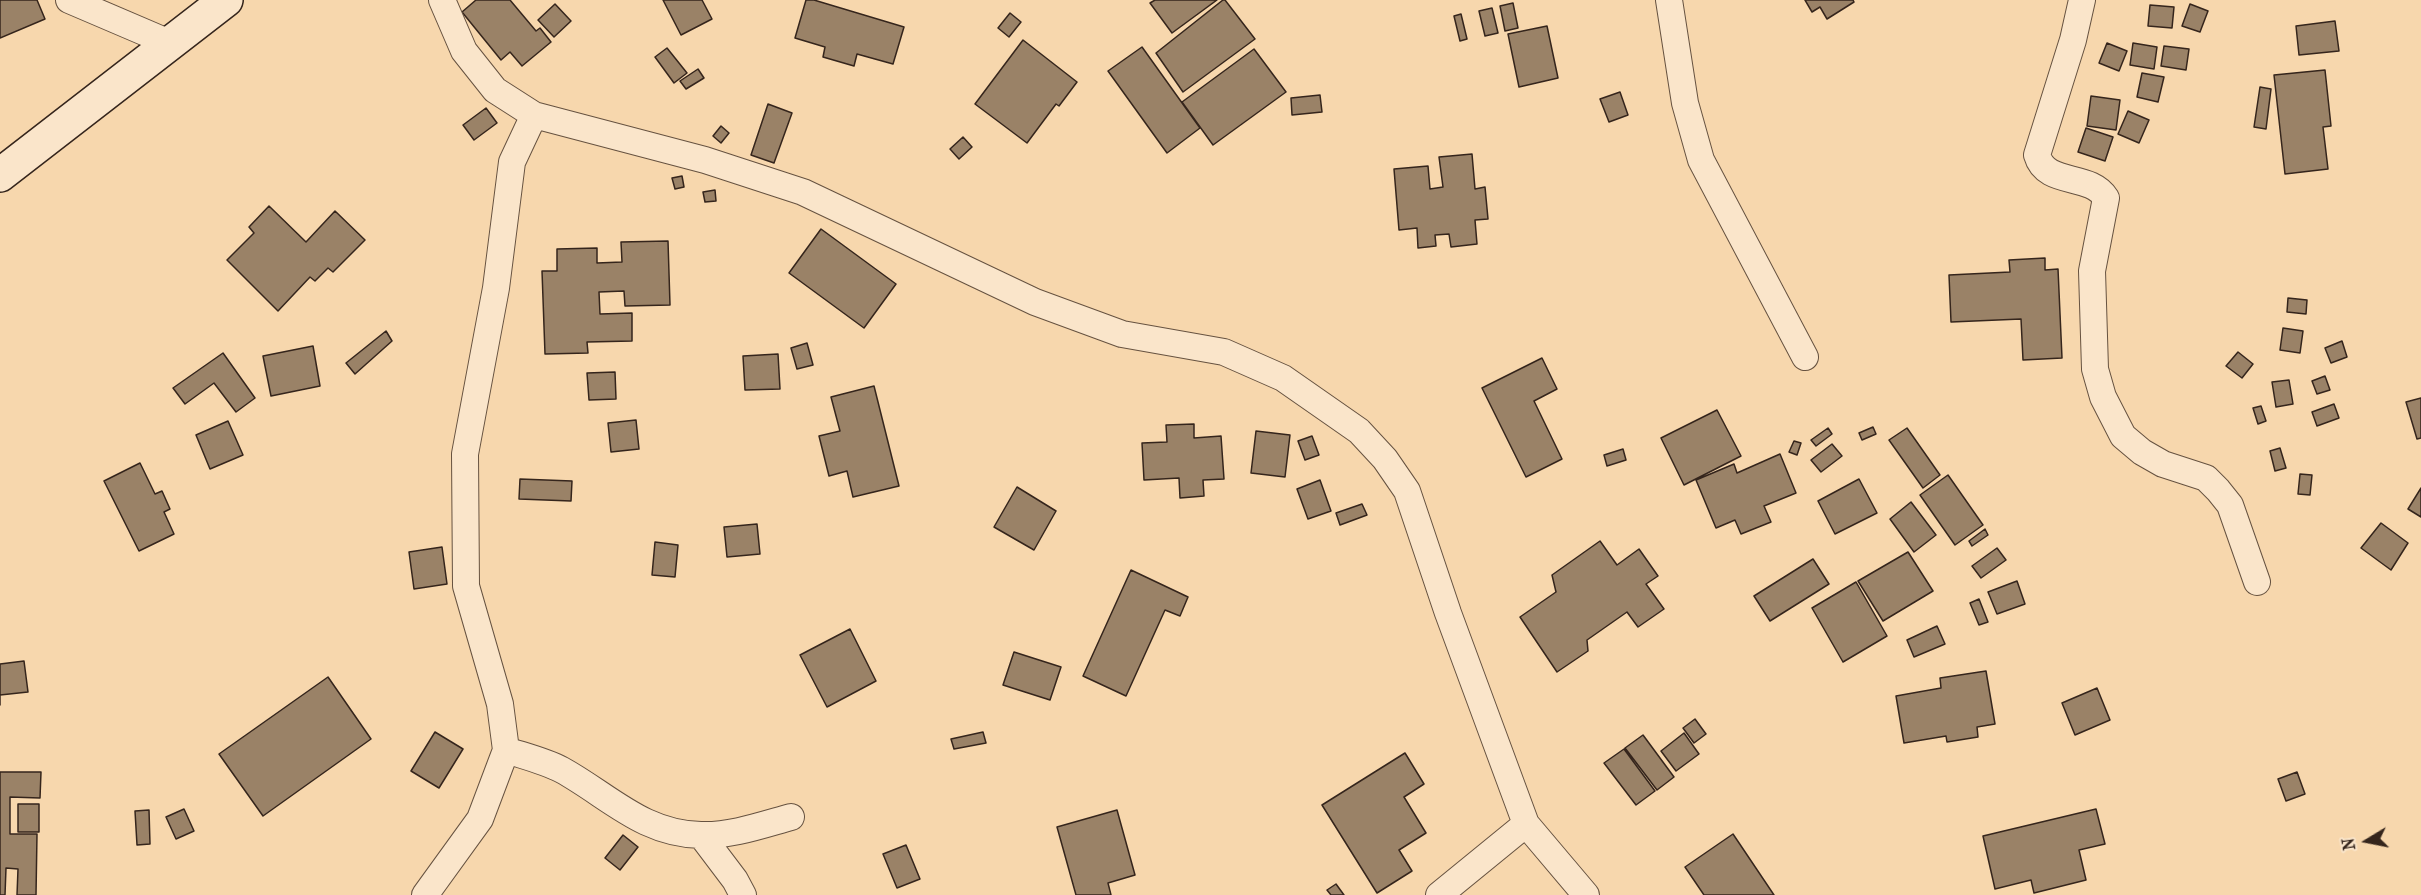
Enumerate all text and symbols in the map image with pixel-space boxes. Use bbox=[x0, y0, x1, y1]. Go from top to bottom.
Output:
north arrow bbox=[2337, 811, 2397, 871]
text: N bbox=[2338, 837, 2359, 852]

